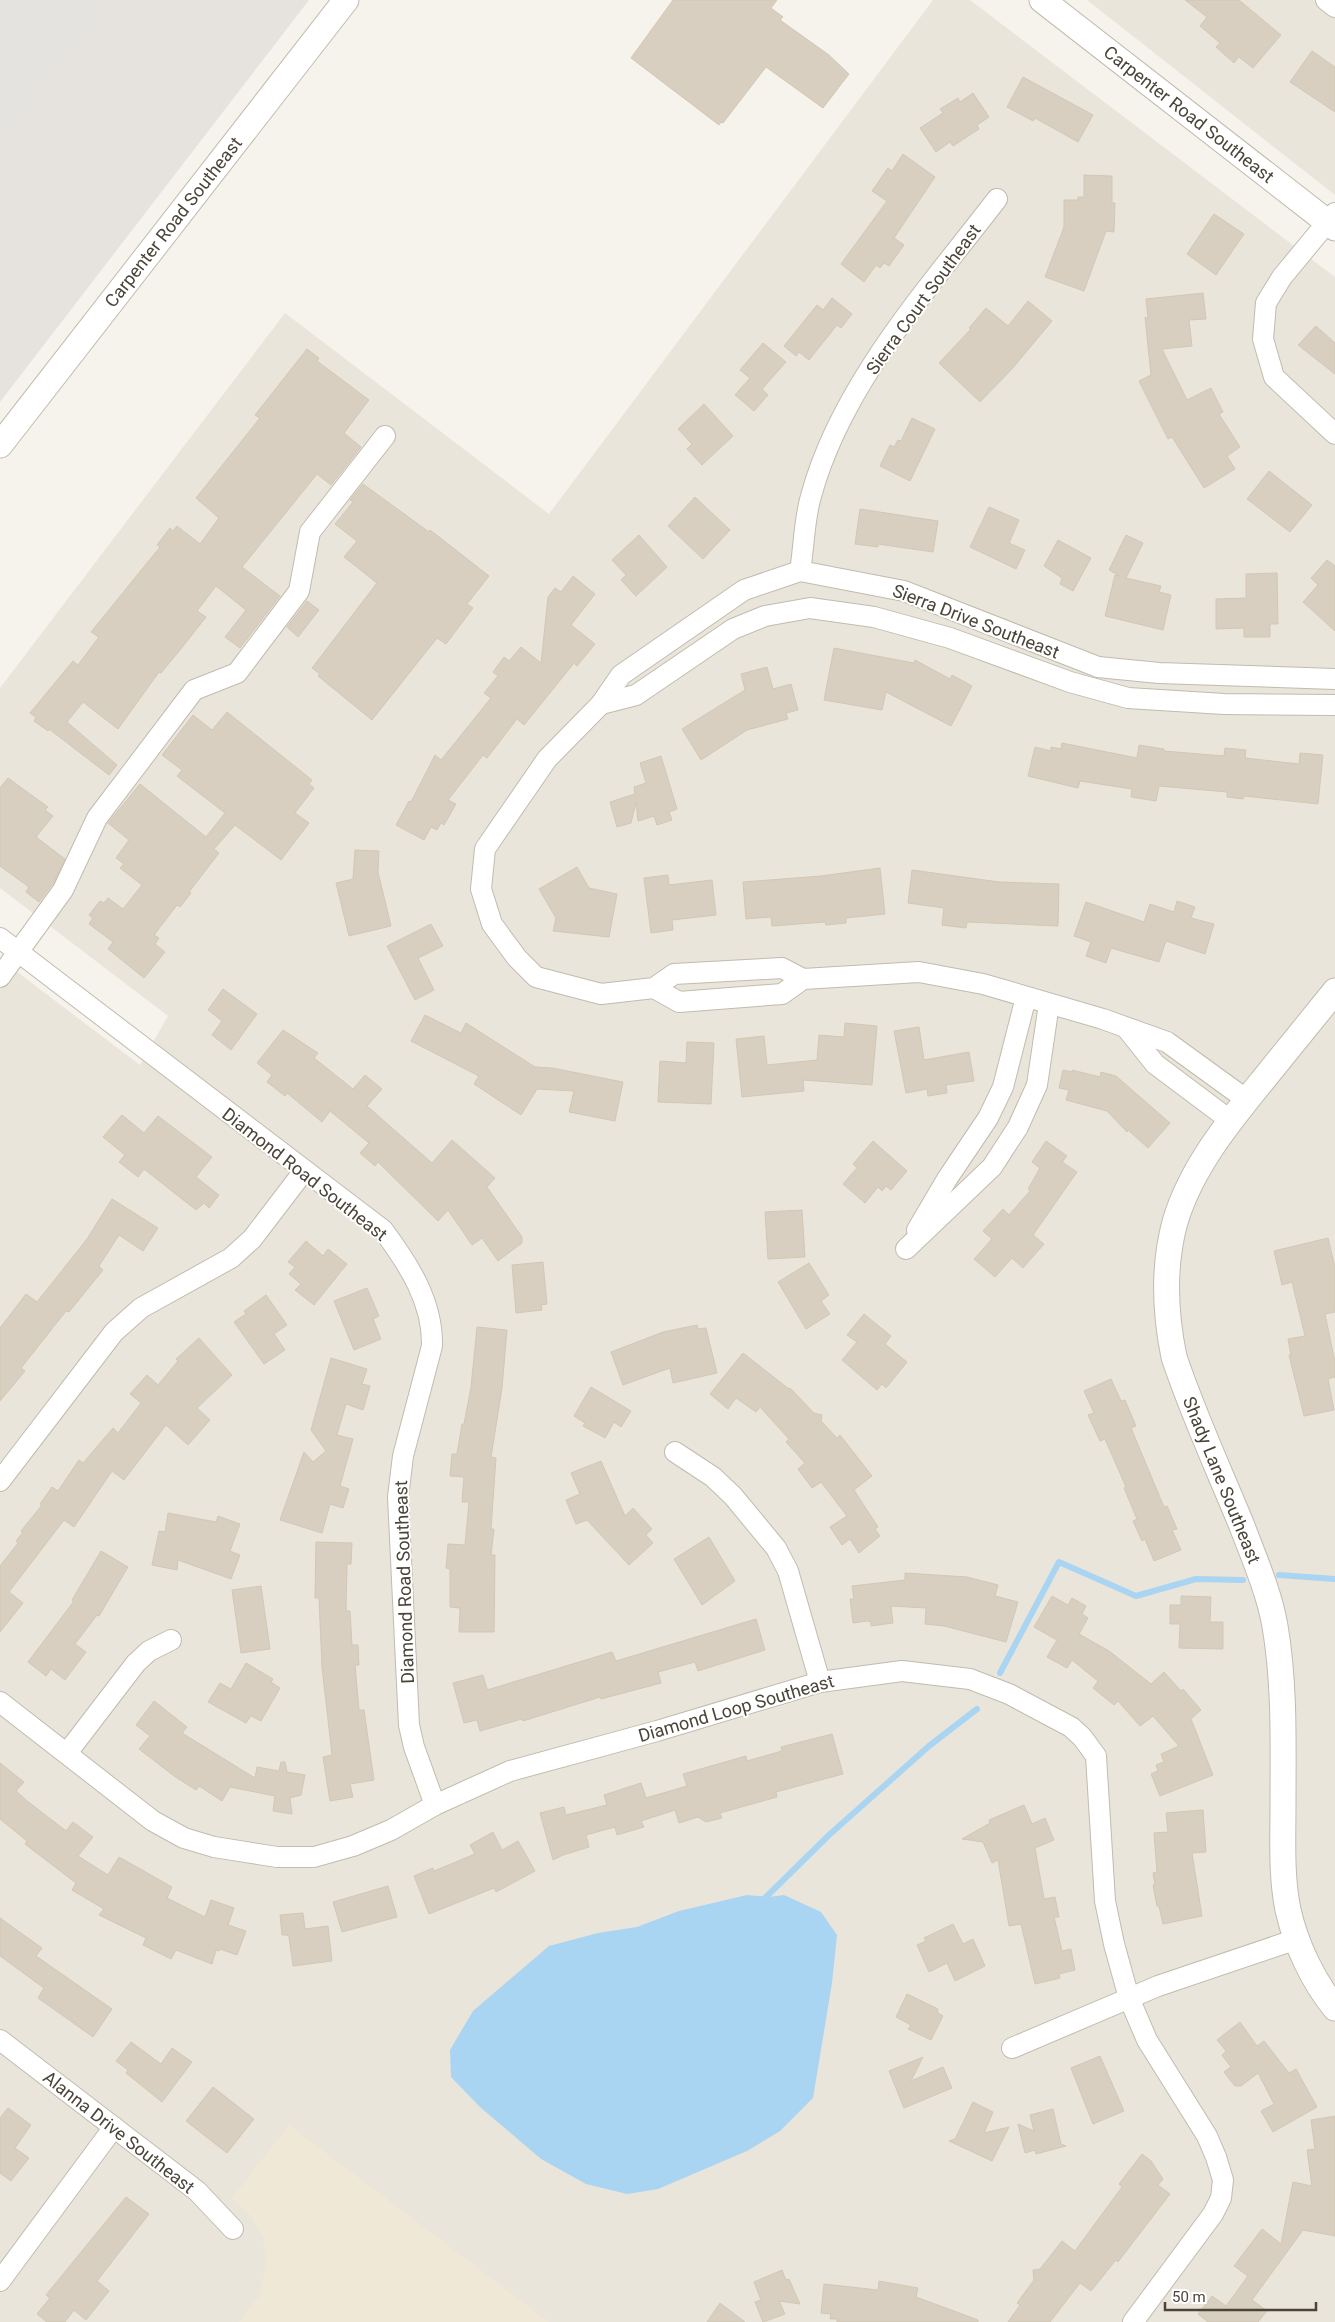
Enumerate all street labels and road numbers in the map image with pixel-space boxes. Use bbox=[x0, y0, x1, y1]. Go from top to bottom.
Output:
street label: Carpenter Road Southeast bbox=[1100, 41, 1278, 187]
street label: Carpenter Road Southeast bbox=[100, 133, 246, 311]
street label: Sierra Court Southeast bbox=[861, 220, 985, 378]
street label: Sierra Drive Southeast bbox=[890, 580, 1062, 663]
street label: Diamond Road Southeast bbox=[218, 1103, 392, 1245]
street label: Shady Lane Southeast bbox=[1179, 1393, 1265, 1567]
street label: Diamond Road Southeast bbox=[390, 1480, 418, 1684]
street label: Diamond Loop Southeast bbox=[636, 1670, 836, 1746]
street label: Alanna Drive Southeast bbox=[39, 2066, 199, 2198]

